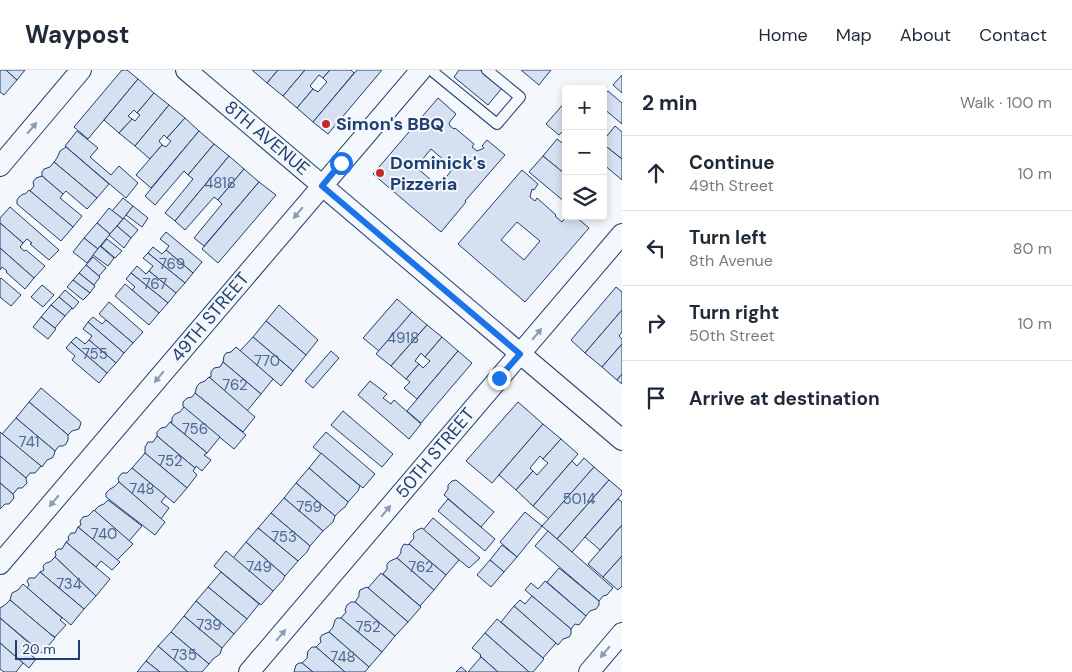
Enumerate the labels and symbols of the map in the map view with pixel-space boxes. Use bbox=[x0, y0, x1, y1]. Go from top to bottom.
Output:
street label: 8TH AVENUE bbox=[219, 95, 315, 181]
place label: Simon's BBQ bbox=[336, 112, 444, 136]
marker: Simon's BBQ bbox=[320, 118, 332, 130]
one-way arrow bbox=[26, 122, 37, 135]
place label: Dominick's Pizzeria bbox=[390, 151, 486, 196]
route start bbox=[330, 152, 353, 175]
marker: Dominick's Pizzeria bbox=[374, 167, 386, 179]
house number: 4818 bbox=[204, 173, 236, 193]
one-way arrow bbox=[293, 207, 304, 220]
house number: 769 bbox=[159, 254, 185, 274]
street label: 49TH STREET bbox=[165, 267, 255, 367]
house number: 767 bbox=[143, 274, 167, 294]
house number: 4918 bbox=[387, 328, 419, 348]
one-way arrow bbox=[531, 328, 542, 341]
house number: 755 bbox=[82, 344, 108, 364]
house number: 770 bbox=[254, 351, 280, 371]
route end bbox=[488, 367, 511, 390]
one-way arrow bbox=[153, 371, 165, 383]
house number: 762 bbox=[222, 375, 248, 395]
street label: 50TH STREET bbox=[390, 403, 480, 503]
house number: 756 bbox=[182, 419, 208, 439]
house number: 741 bbox=[19, 432, 39, 452]
house number: 752 bbox=[157, 451, 183, 471]
house number: 748 bbox=[129, 479, 155, 499]
house number: 5014 bbox=[562, 489, 596, 509]
one-way arrow bbox=[48, 494, 59, 507]
house number: 759 bbox=[296, 497, 322, 517]
one-way arrow bbox=[380, 506, 392, 518]
house number: 740 bbox=[91, 524, 117, 544]
house number: 753 bbox=[271, 527, 297, 547]
house number: 749 bbox=[246, 557, 272, 577]
house number: 762 bbox=[408, 557, 434, 577]
house number: 734 bbox=[56, 574, 82, 594]
house number: 739 bbox=[196, 615, 222, 635]
house number: 752 bbox=[355, 617, 381, 637]
one-way arrow bbox=[275, 629, 286, 642]
scale bar bbox=[15, 637, 80, 660]
house number: 735 bbox=[171, 645, 197, 665]
one-way arrow bbox=[600, 646, 611, 659]
house number: 748 bbox=[330, 647, 356, 667]

